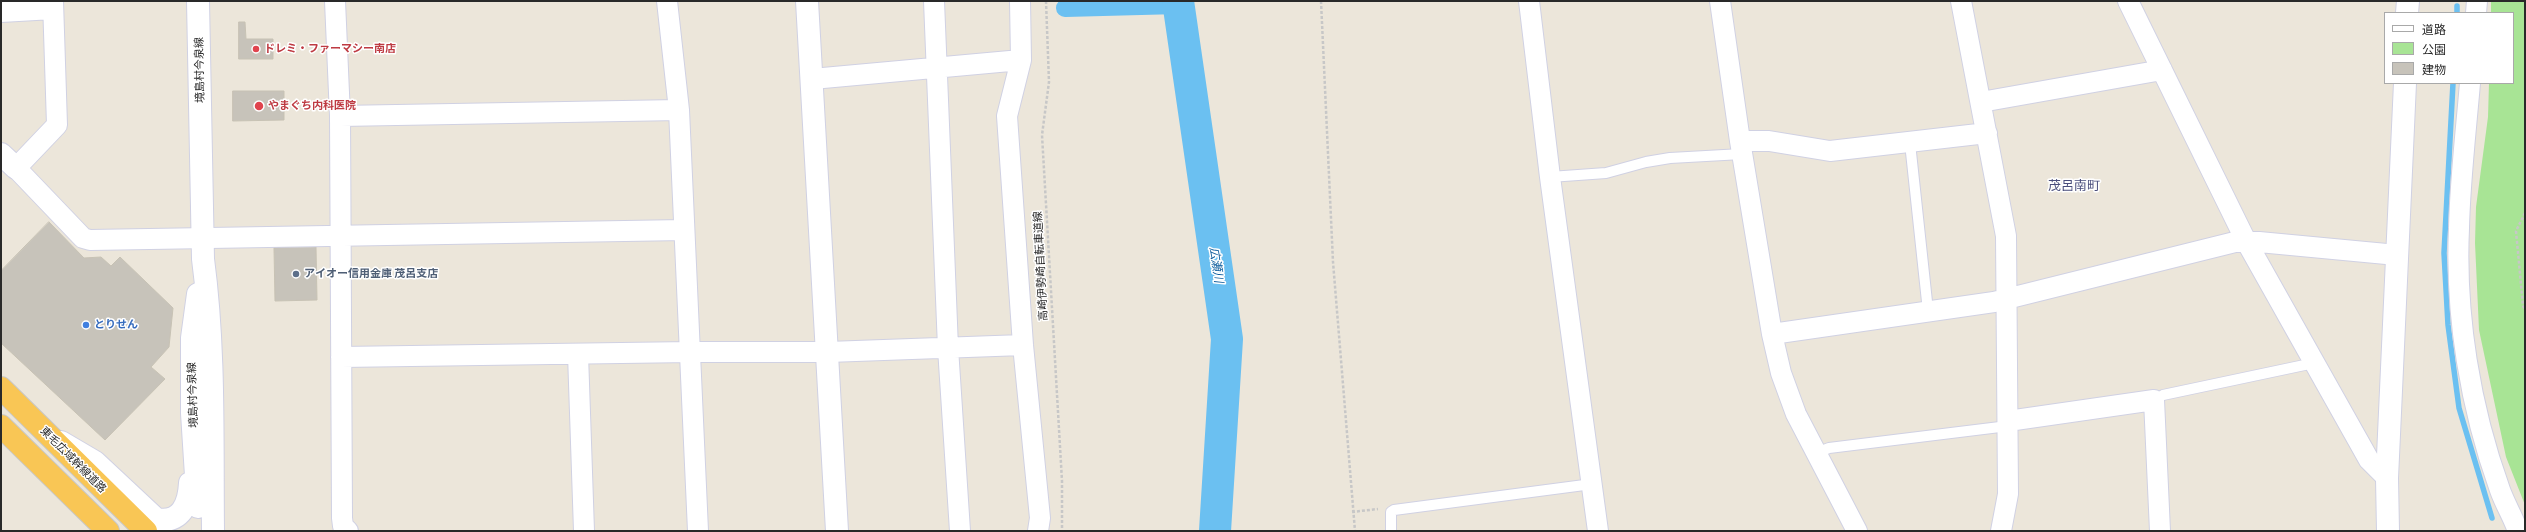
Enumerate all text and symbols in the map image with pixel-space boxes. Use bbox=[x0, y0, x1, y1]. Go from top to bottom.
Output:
legend bbox=[2384, 12, 2514, 84]
text: 道路 bbox=[2422, 23, 2446, 37]
street label: 境島村今泉線 bbox=[193, 37, 207, 103]
place label: ドレミ・ファーマシー南店 bbox=[264, 42, 396, 56]
text: 公園 bbox=[2422, 43, 2446, 57]
marker: ドレミ・ファーマシー南店 bbox=[251, 44, 261, 54]
text: 建物 bbox=[2422, 63, 2446, 77]
place label: やまぐち内科医院 bbox=[268, 99, 356, 113]
marker: やまぐち内科医院 bbox=[253, 100, 265, 112]
district label: 茂呂南町 bbox=[2048, 178, 2100, 194]
street label: 高崎伊勢崎自転車道線 bbox=[1032, 211, 1050, 321]
water label: 広瀬川 bbox=[1206, 246, 1226, 284]
place label: アイオー信用金庫 茂呂支店 bbox=[304, 267, 438, 281]
marker: アイオー信用金庫 茂呂支店 bbox=[291, 269, 301, 279]
place label: とりせん bbox=[94, 318, 138, 332]
marker: とりせん bbox=[81, 320, 91, 330]
street label: 境島村今泉線 bbox=[185, 362, 201, 428]
street label: 東毛広域幹線道路 bbox=[37, 424, 109, 496]

